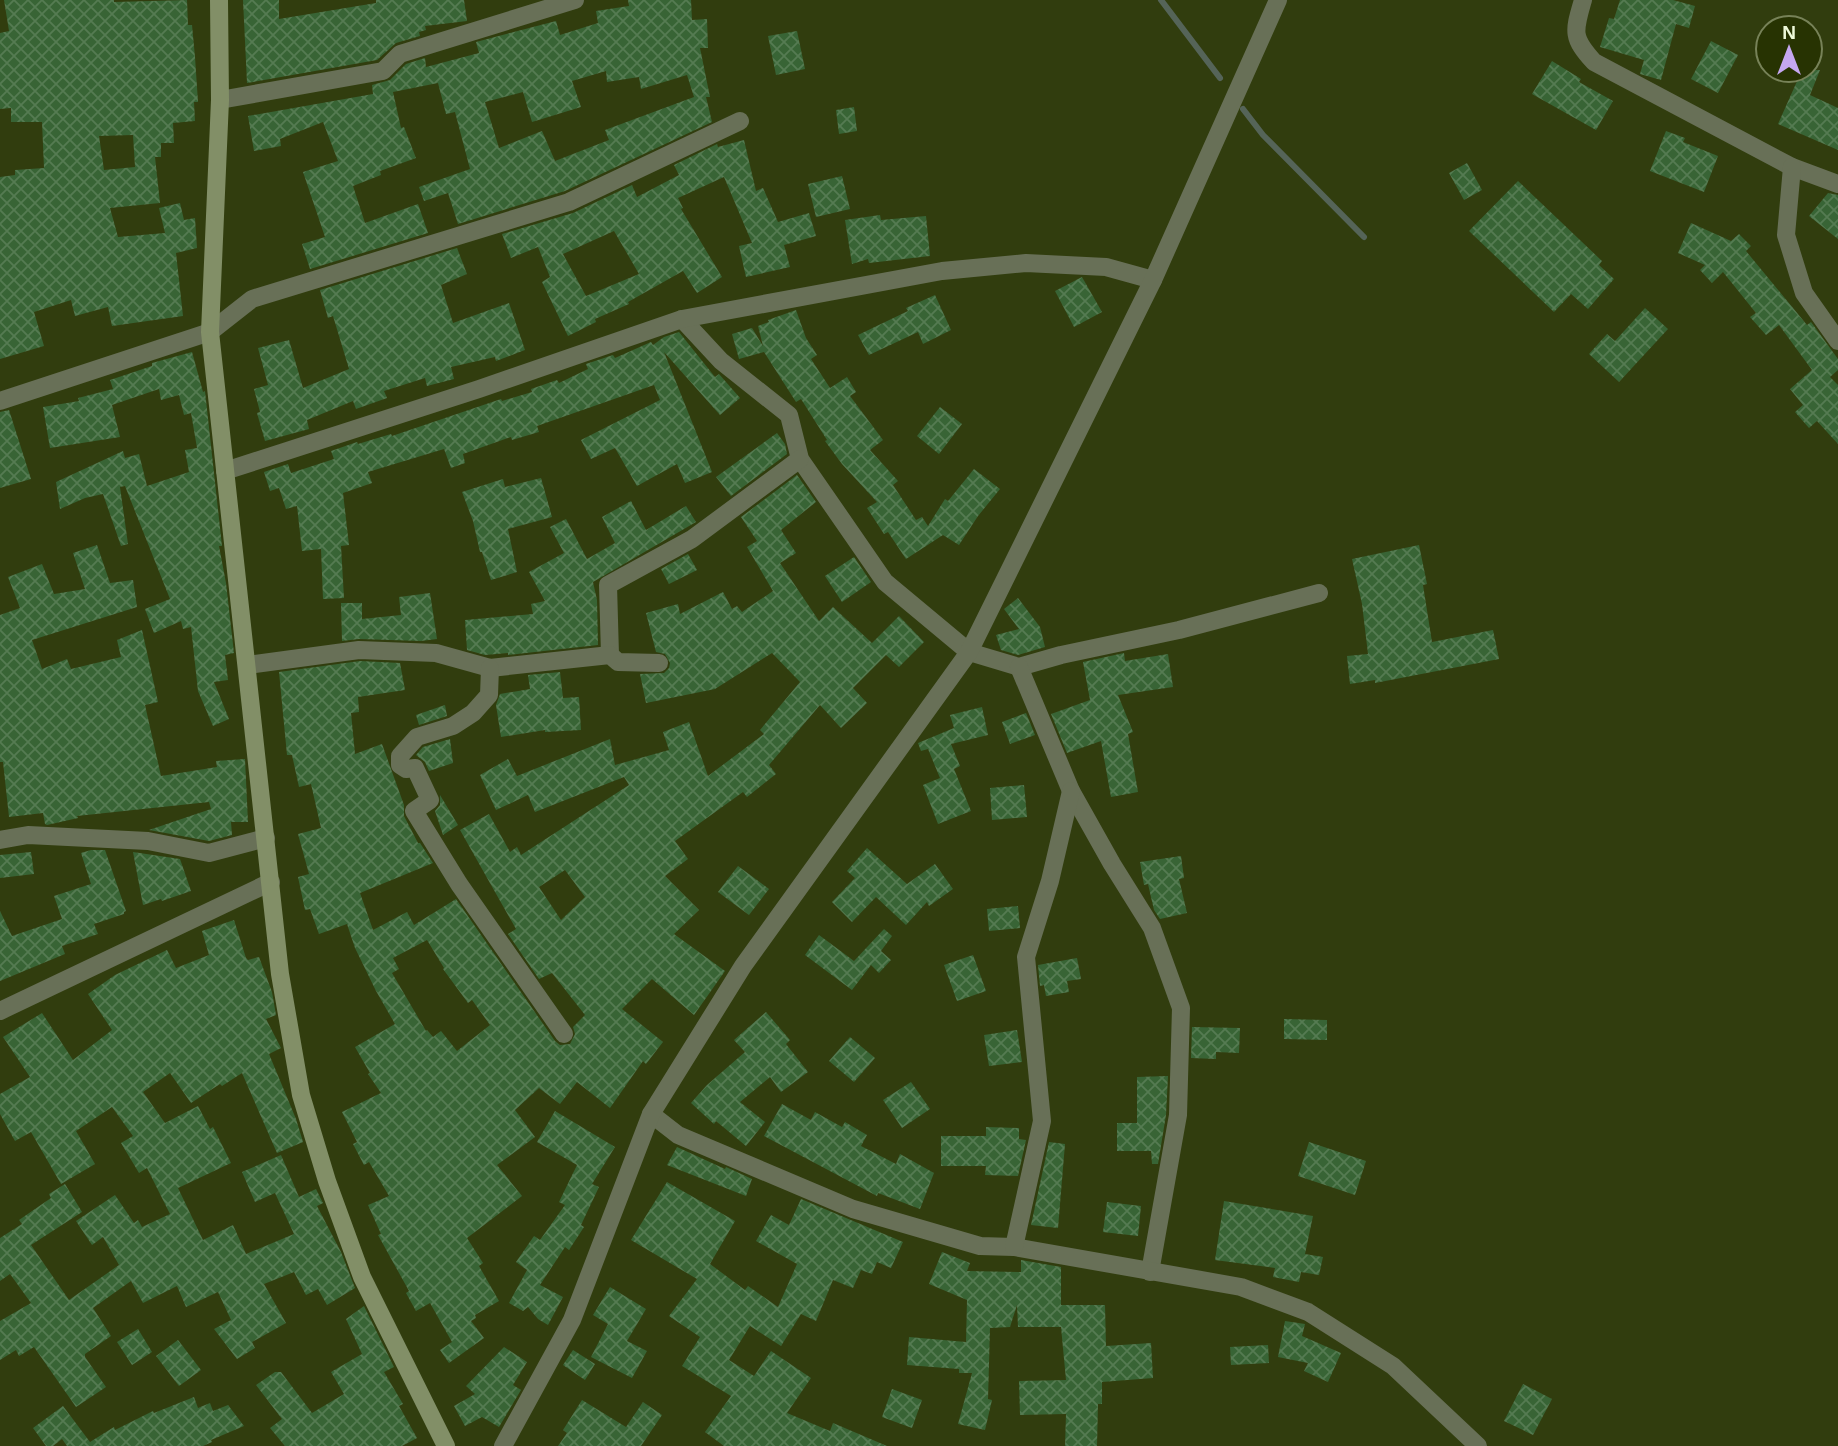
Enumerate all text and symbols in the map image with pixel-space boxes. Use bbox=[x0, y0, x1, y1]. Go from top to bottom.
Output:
north arrow bbox=[1754, 14, 1824, 84]
text: N bbox=[1782, 22, 1796, 43]

